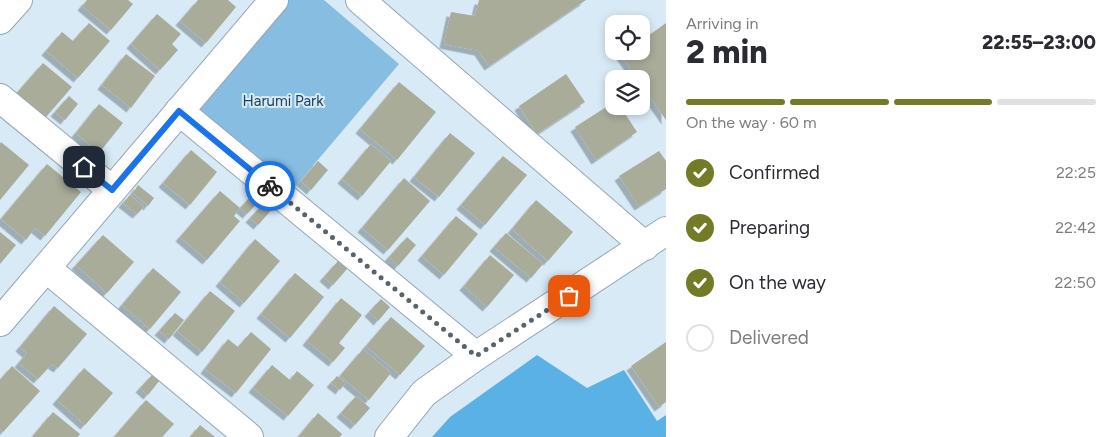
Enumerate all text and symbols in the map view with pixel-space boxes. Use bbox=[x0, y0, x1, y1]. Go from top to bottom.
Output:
text: Arriving in bbox=[686, 14, 758, 33]
map controls bbox=[605, 15, 650, 115]
button: locate bbox=[605, 15, 650, 60]
text: 22:55–23:00 bbox=[982, 31, 1096, 54]
text: 2 min bbox=[686, 33, 768, 71]
button: layers bbox=[605, 70, 650, 115]
park label: Harumi Park bbox=[243, 92, 324, 110]
text: On the way · 60 m bbox=[686, 113, 817, 132]
pin bbox=[63, 146, 105, 188]
icon: home bbox=[70, 153, 98, 181]
icon: check bbox=[686, 159, 714, 187]
courier bbox=[245, 161, 295, 211]
text: Confirmed bbox=[729, 161, 820, 184]
text: 22:25 bbox=[1056, 163, 1096, 182]
icon: bike bbox=[256, 172, 284, 200]
icon: check bbox=[686, 214, 714, 242]
text: Preparing bbox=[729, 216, 810, 239]
text: 22:42 bbox=[1055, 218, 1096, 237]
icon: check bbox=[686, 269, 714, 297]
text: On the way bbox=[729, 271, 826, 294]
text: 22:50 bbox=[1055, 273, 1096, 292]
pin bbox=[548, 275, 590, 317]
icon: bag bbox=[555, 282, 583, 310]
text: Delivered bbox=[729, 326, 809, 349]

